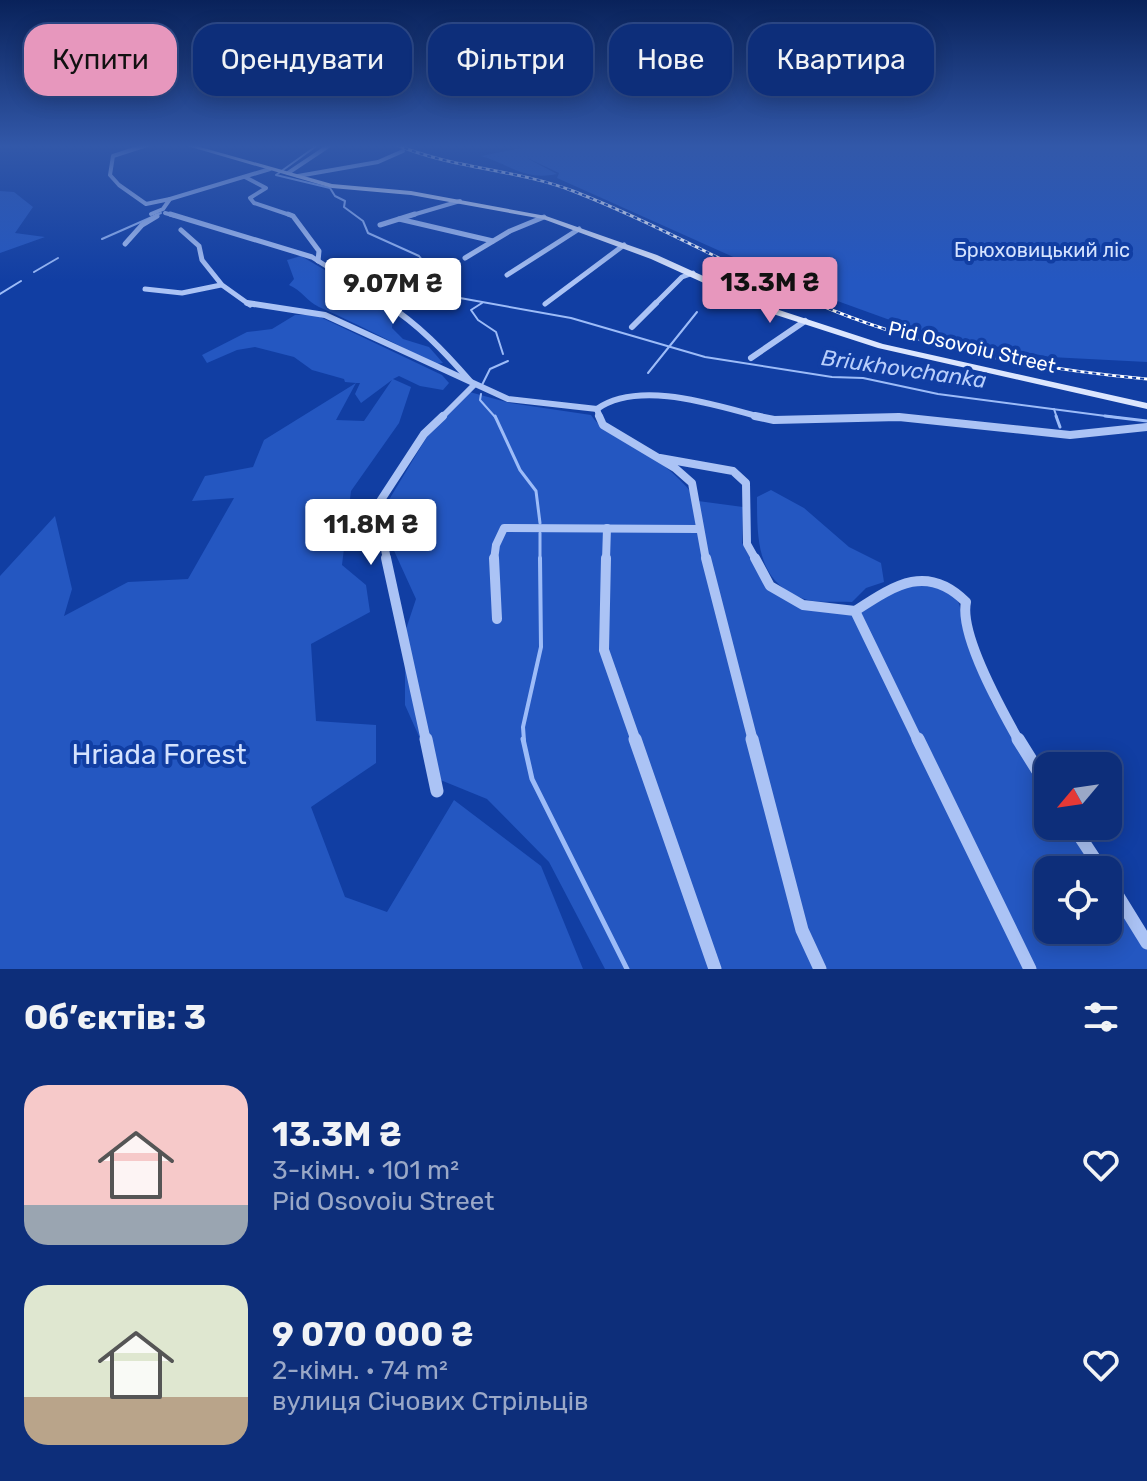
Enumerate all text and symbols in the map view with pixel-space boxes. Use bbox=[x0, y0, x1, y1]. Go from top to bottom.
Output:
chip: Купити bbox=[24, 24, 177, 96]
chip: Орендувати bbox=[193, 24, 412, 96]
chip: Фільтри bbox=[428, 24, 593, 96]
chip: Нове bbox=[609, 24, 732, 96]
chip: Квартира bbox=[748, 24, 934, 96]
park label: Брюховицький ліс bbox=[954, 238, 1130, 262]
pin: 13.3M ₴ bbox=[696, 257, 844, 325]
pin: 9.07M ₴ bbox=[319, 258, 467, 326]
text: 13.3M ₴ bbox=[720, 267, 820, 298]
text: 9.07M ₴ bbox=[343, 268, 443, 299]
street label: Pid Osovoiu Street bbox=[886, 316, 1058, 378]
water label: Briukhovchanka bbox=[820, 344, 988, 394]
pin: 11.8M ₴ bbox=[297, 499, 445, 567]
text: 11.8M ₴ bbox=[323, 509, 419, 540]
park label: Hriada Forest bbox=[71, 738, 247, 771]
north arrow bbox=[1034, 752, 1122, 840]
map controls bbox=[1034, 752, 1122, 944]
button: locate bbox=[1034, 856, 1122, 944]
icon: filters bbox=[1079, 995, 1123, 1039]
text: Об’єктів: 3 bbox=[24, 997, 206, 1038]
text: 13.3M ₴ bbox=[272, 1114, 402, 1155]
icon: home bbox=[88, 1117, 184, 1213]
icon: heart bbox=[1079, 1143, 1123, 1187]
text: 3-кімн. · 101 m² bbox=[272, 1155, 459, 1186]
text: Pid Osovoiu Street bbox=[272, 1186, 494, 1217]
text: 9 070 000 ₴ bbox=[272, 1314, 474, 1355]
icon: home bbox=[88, 1317, 184, 1413]
icon: heart bbox=[1079, 1343, 1123, 1387]
text: 2-кімн. · 74 m² bbox=[272, 1355, 448, 1386]
text: вулиця Січових Стрільців bbox=[272, 1386, 589, 1417]

